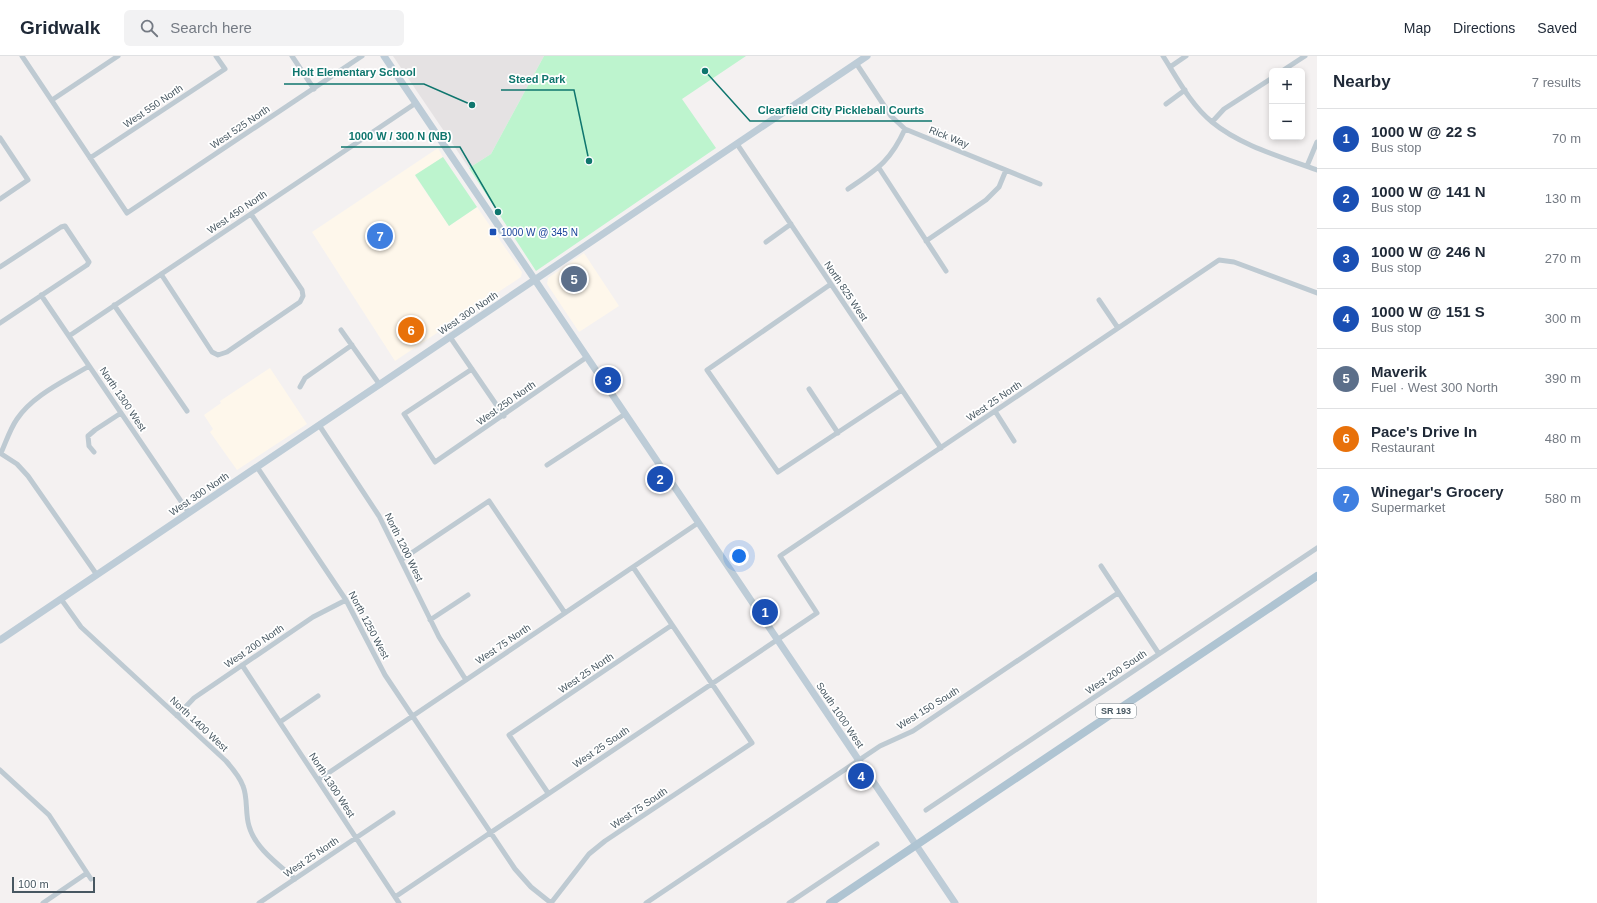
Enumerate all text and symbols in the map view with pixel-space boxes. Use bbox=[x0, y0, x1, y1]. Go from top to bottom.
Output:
search box bbox=[124, 10, 404, 46]
text: Gridwalk bbox=[20, 17, 100, 38]
icon: search bbox=[138, 17, 160, 39]
text: Search here bbox=[170, 19, 252, 36]
text: Map bbox=[1404, 20, 1431, 36]
text: Directions bbox=[1453, 20, 1515, 36]
text: Saved bbox=[1537, 20, 1577, 36]
callout: Holt Elementary School bbox=[284, 61, 424, 84]
text: Holt Elementary School bbox=[292, 66, 416, 78]
callout: Steed Park bbox=[501, 67, 574, 90]
map controls bbox=[1269, 68, 1305, 140]
button: + bbox=[1269, 68, 1305, 104]
text: Nearby bbox=[1333, 72, 1391, 91]
text: Steed Park bbox=[509, 73, 566, 85]
text: 7 results bbox=[1532, 75, 1581, 90]
street label: West 550 North bbox=[121, 82, 185, 130]
callout: Clearfield City Pickleball Courts bbox=[750, 98, 932, 121]
street label: West 525 North bbox=[208, 103, 272, 151]
text: Clearfield City Pickleball Courts bbox=[758, 104, 924, 116]
button: − bbox=[1269, 104, 1305, 140]
text: 1000 W @ 22 S bbox=[1371, 123, 1477, 140]
callout: 1000 W / 300 N (NB) bbox=[341, 124, 460, 147]
street label: Rick Way bbox=[928, 124, 970, 150]
text: 1000 W / 300 N (NB) bbox=[349, 130, 452, 142]
text: 1 bbox=[1342, 131, 1350, 146]
text: 70 m bbox=[1552, 131, 1581, 146]
text: Bus stop bbox=[1371, 140, 1422, 155]
text: 1000 W @ 141 N bbox=[1371, 183, 1486, 200]
street label: West 450 North bbox=[205, 188, 269, 236]
text: 2 bbox=[1342, 191, 1350, 206]
text: 130 m bbox=[1545, 191, 1581, 206]
text: Bus stop bbox=[1371, 200, 1422, 215]
pin: 7 bbox=[367, 221, 393, 251]
marker: 1000 W @ 345 N bbox=[488, 227, 498, 237]
place label: 1000 W @ 345 N bbox=[501, 227, 578, 238]
text: 1000 W @ 246 N bbox=[1371, 243, 1486, 260]
text: 3 bbox=[1342, 251, 1350, 266]
text: 270 m bbox=[1545, 251, 1581, 266]
street label: North 825 West bbox=[822, 259, 870, 323]
text: Bus stop bbox=[1371, 260, 1422, 275]
pin: 5 bbox=[561, 264, 587, 294]
street label: West 300 North bbox=[436, 289, 500, 337]
text: 1000 W @ 151 S bbox=[1371, 303, 1485, 320]
text: 4 bbox=[1342, 311, 1350, 326]
text: 300 m bbox=[1545, 311, 1581, 326]
pin: 6 bbox=[398, 315, 424, 345]
text: Bus stop bbox=[1371, 320, 1422, 335]
text: Maverik bbox=[1371, 363, 1427, 380]
street label: North 1300 West bbox=[98, 365, 149, 433]
pin: 3 bbox=[595, 365, 621, 395]
text: 5 bbox=[1342, 371, 1350, 386]
text: 390 m bbox=[1545, 371, 1581, 386]
street label: West 250 North bbox=[474, 379, 538, 427]
street label: West 25 North bbox=[965, 379, 1023, 423]
text: Fuel · West 300 North bbox=[1371, 380, 1498, 395]
text: Pace's Drive In bbox=[1371, 423, 1477, 440]
text: 6 bbox=[1342, 431, 1350, 446]
text: 480 m bbox=[1545, 431, 1581, 446]
text: Restaurant bbox=[1371, 440, 1435, 455]
pin: 2 bbox=[647, 464, 673, 494]
street label: West 300 North bbox=[167, 470, 231, 518]
text: Winegar's Grocery bbox=[1371, 483, 1504, 500]
text: 7 bbox=[1342, 491, 1350, 506]
text: 580 m bbox=[1545, 491, 1581, 506]
text: Supermarket bbox=[1371, 500, 1445, 515]
street label: North 1200 West bbox=[383, 511, 425, 583]
your location bbox=[729, 546, 749, 566]
street label: North 1250 West bbox=[347, 589, 392, 661]
pin: 1 bbox=[752, 597, 778, 627]
street label: West 200 North bbox=[222, 622, 286, 670]
street label: West 75 North bbox=[474, 622, 532, 666]
street label: West 200 South bbox=[1084, 648, 1148, 696]
street label: West 25 North bbox=[557, 651, 615, 695]
street label: South 1000 West bbox=[814, 680, 866, 750]
street label: West 150 South bbox=[895, 685, 961, 731]
street label: North 1400 West bbox=[168, 694, 230, 754]
road number: SR 193 bbox=[1096, 704, 1136, 718]
street label: West 25 South bbox=[571, 724, 631, 770]
street label: North 1300 West bbox=[307, 751, 357, 820]
pin: 4 bbox=[848, 761, 874, 791]
street label: West 75 South bbox=[609, 785, 669, 831]
street label: West 25 North bbox=[282, 835, 340, 879]
scale bar bbox=[12, 875, 95, 894]
text: 100 m bbox=[18, 878, 49, 890]

